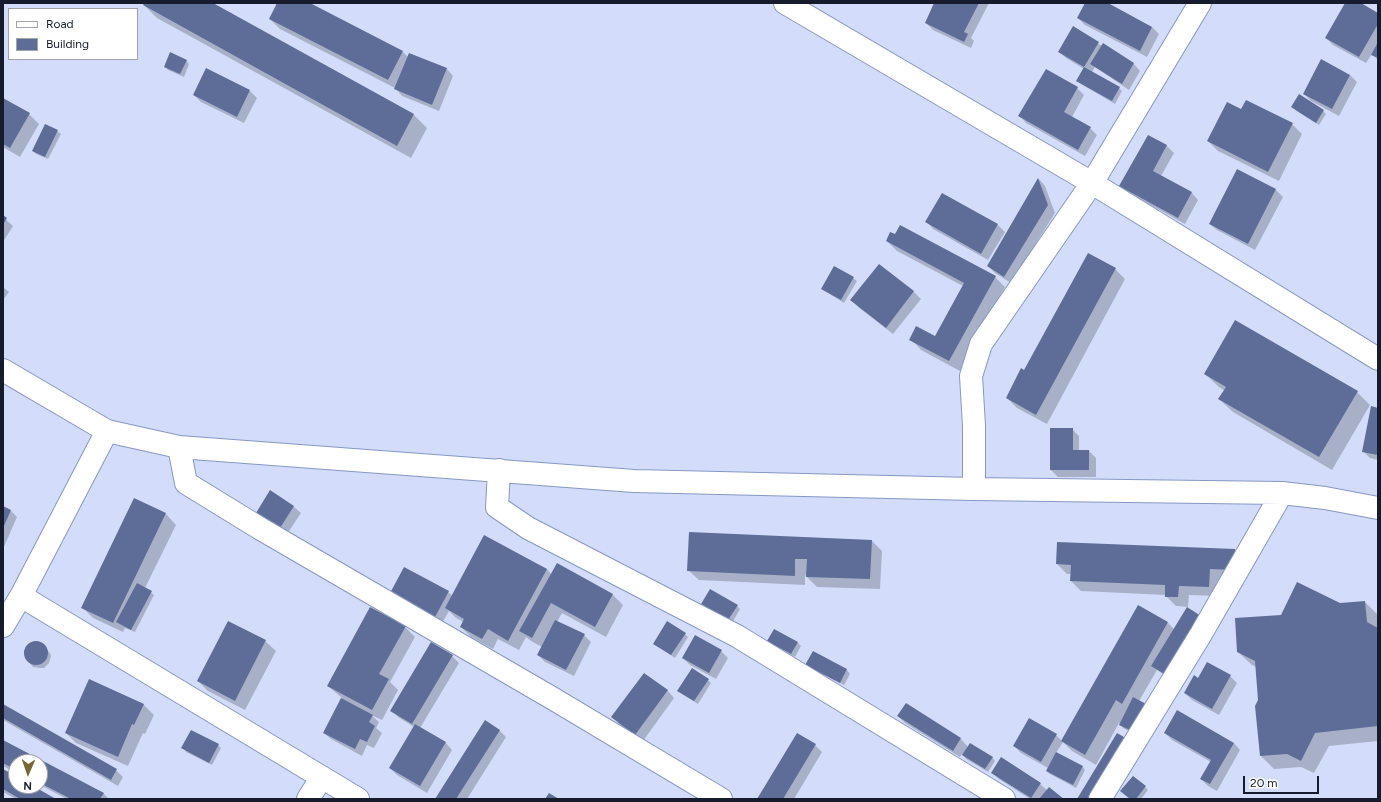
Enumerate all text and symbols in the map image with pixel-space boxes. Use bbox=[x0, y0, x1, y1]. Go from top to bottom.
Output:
legend bbox=[8, 8, 138, 60]
text: Road bbox=[46, 17, 74, 31]
text: Building bbox=[46, 37, 89, 51]
north arrow bbox=[8, 754, 48, 794]
scale bar bbox=[1245, 768, 1321, 794]
text: 20 m bbox=[1250, 776, 1278, 790]
text: N bbox=[23, 779, 32, 792]

